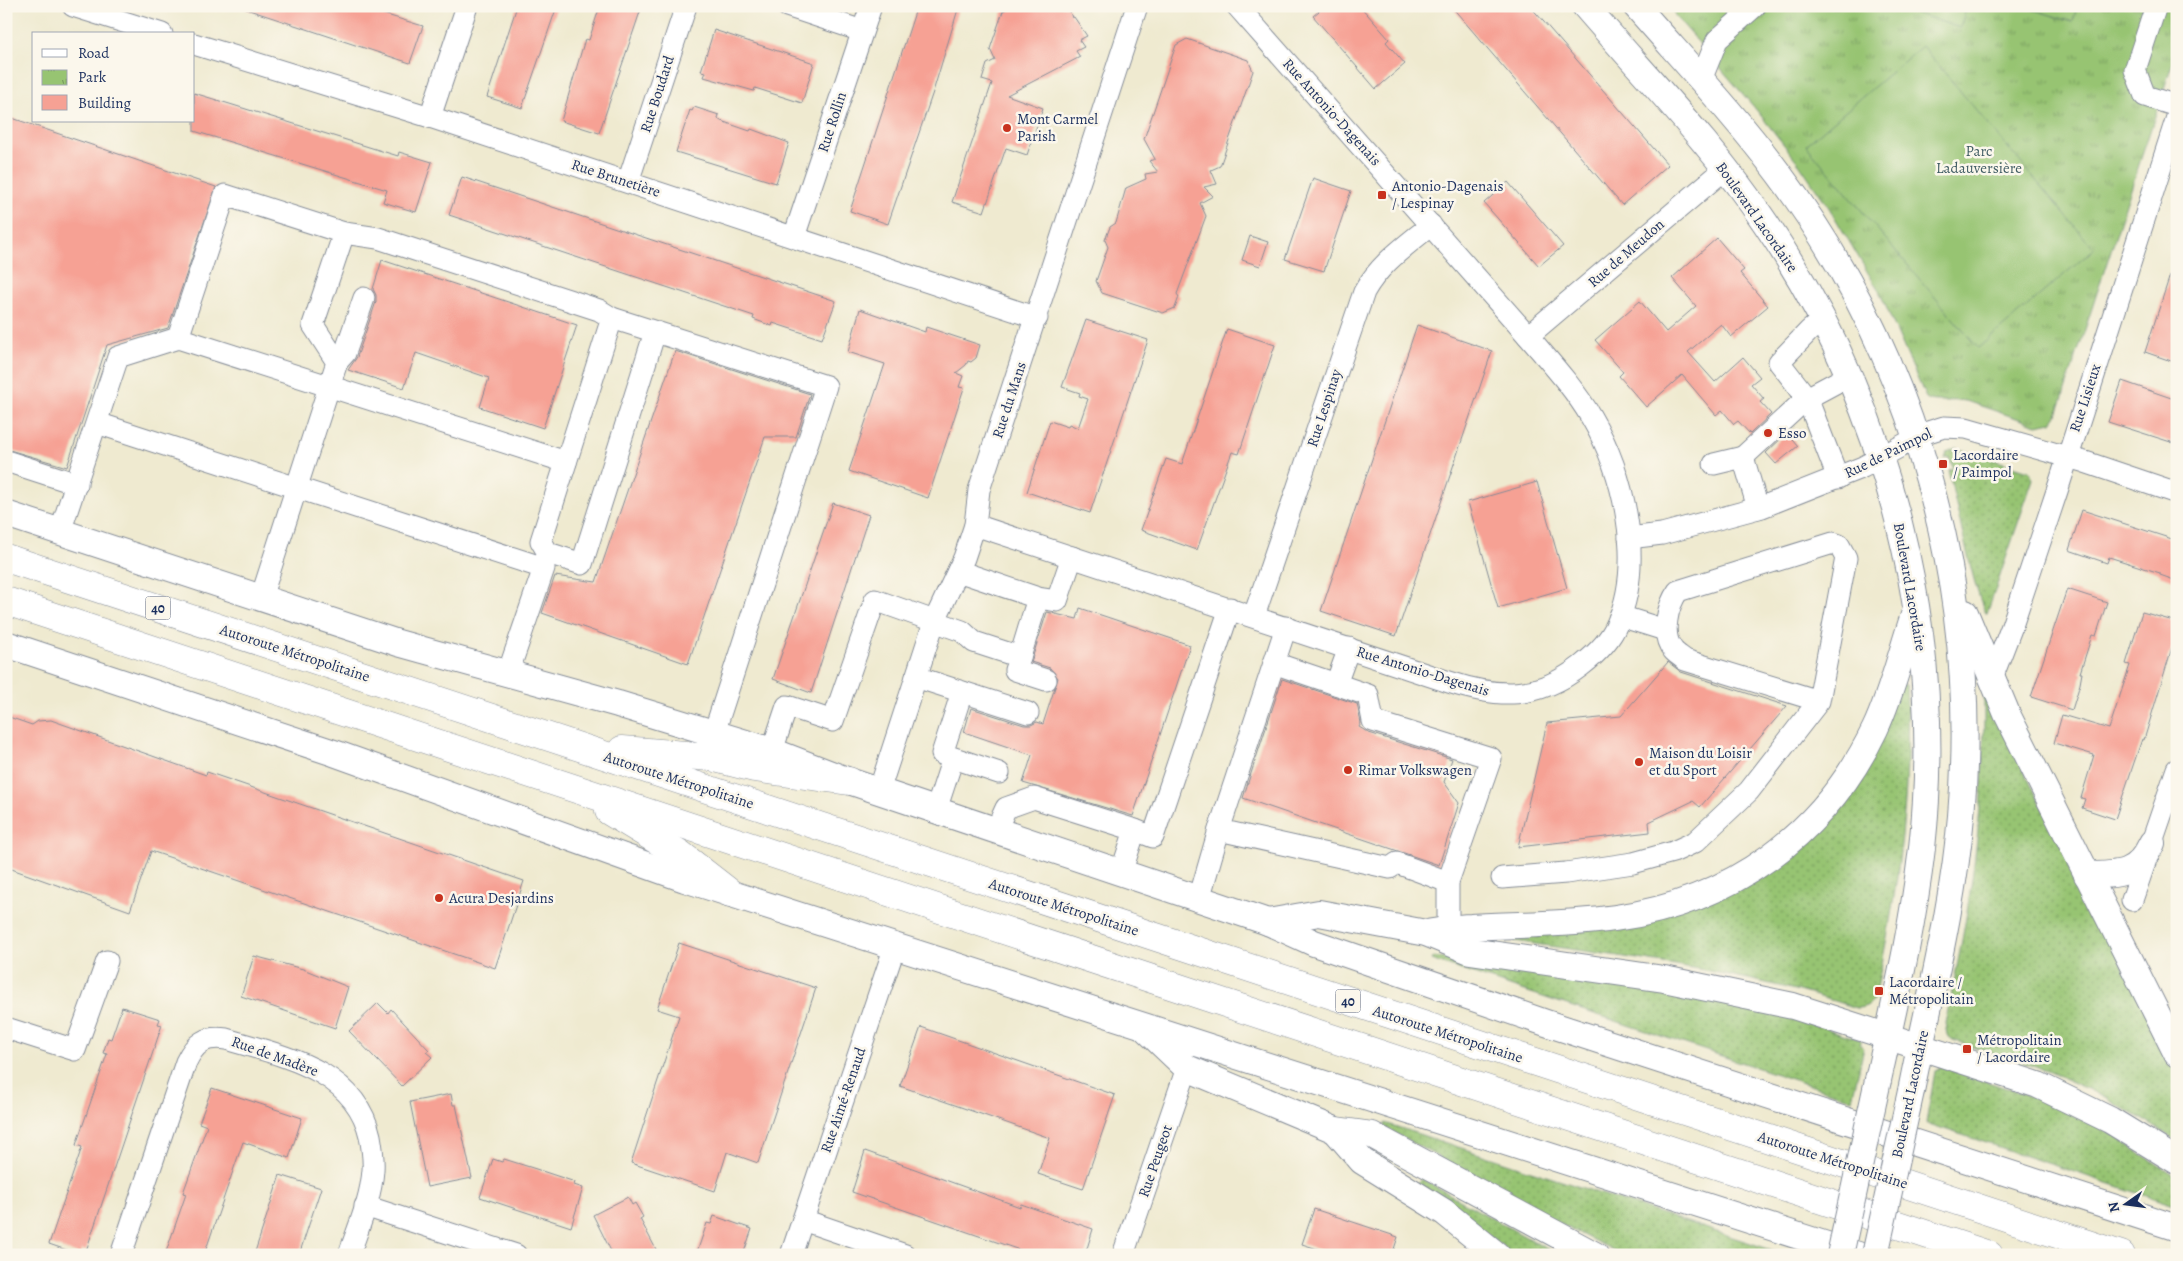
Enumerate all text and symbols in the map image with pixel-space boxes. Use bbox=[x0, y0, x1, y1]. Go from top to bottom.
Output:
legend bbox=[32, 32, 195, 122]
text: Road bbox=[78, 43, 110, 63]
street label: Rue Boudard bbox=[635, 52, 679, 135]
street label: Rue Antonio-Dagenais bbox=[1278, 54, 1386, 170]
text: Park bbox=[78, 67, 107, 87]
street label: Rue Rollin bbox=[813, 89, 851, 155]
text: Building bbox=[78, 93, 131, 113]
place label: Mont Carmel Parish bbox=[1017, 109, 1098, 146]
marker: Mont Carmel Parish bbox=[1001, 122, 1013, 134]
park label: Parc Ladauversière bbox=[1936, 141, 2022, 178]
street label: Rue Brunetière bbox=[569, 154, 663, 202]
street label: Boulevard Lacordaire bbox=[1711, 158, 1803, 276]
place label: Antonio-Dagenais / Lespinay bbox=[1391, 176, 1504, 213]
marker: Antonio-Dagenais / Lespinay bbox=[1376, 189, 1388, 201]
street label: Rue de Meudon bbox=[1583, 214, 1669, 292]
street label: Rue du Mans bbox=[987, 359, 1031, 441]
street label: Rue Lisieux bbox=[2065, 361, 2105, 435]
street label: Rue Lespinay bbox=[1302, 366, 1346, 449]
place label: Esso bbox=[1778, 423, 1806, 443]
street label: Rue de Paimpol bbox=[1841, 423, 1935, 483]
marker: Esso bbox=[1762, 427, 1774, 439]
place label: Lacordaire / Paimpol bbox=[1953, 445, 2019, 482]
marker: Lacordaire / Paimpol bbox=[1937, 458, 1949, 470]
street label: Boulevard Lacordaire bbox=[1889, 521, 1931, 653]
road number: 40 bbox=[146, 596, 170, 620]
street label: Autoroute Métropolitaine bbox=[217, 619, 373, 687]
street label: Rue Antonio-Dagenais bbox=[1354, 641, 1492, 701]
place label: Maison du Loisir et du Sport bbox=[1649, 743, 1752, 780]
street label: Autoroute Métropolitaine bbox=[601, 746, 757, 814]
marker: Maison du Loisir et du Sport bbox=[1633, 756, 1645, 768]
place label: Rimar Volkswagen bbox=[1358, 760, 1472, 780]
marker: Rimar Volkswagen bbox=[1342, 764, 1354, 776]
street label: Autoroute Métropolitaine bbox=[986, 873, 1142, 941]
place label: Acura Desjardins bbox=[448, 888, 554, 908]
marker: Acura Desjardins bbox=[433, 892, 445, 904]
place label: Lacordaire / Métropolitain bbox=[1889, 972, 1974, 1009]
marker: Lacordaire / Métropolitain bbox=[1873, 985, 1885, 997]
road number: 40 bbox=[1336, 989, 1360, 1012]
street label: Autoroute Métropolitaine bbox=[1370, 1000, 1526, 1068]
street label: Boulevard Lacordaire bbox=[1887, 1028, 1933, 1160]
place label: Métropolitain / Lacordaire bbox=[1977, 1030, 2062, 1067]
street label: Rue de Madère bbox=[229, 1031, 321, 1081]
marker: Métropolitain / Lacordaire bbox=[1961, 1043, 1973, 1055]
street label: Rue Aimé-Renaud bbox=[816, 1044, 871, 1155]
street label: Rue Peugeot bbox=[1133, 1122, 1177, 1200]
street label: Autoroute Métropolitaine bbox=[1755, 1126, 1911, 1194]
north arrow bbox=[2100, 1178, 2150, 1228]
text: N bbox=[2103, 1200, 2124, 1214]

